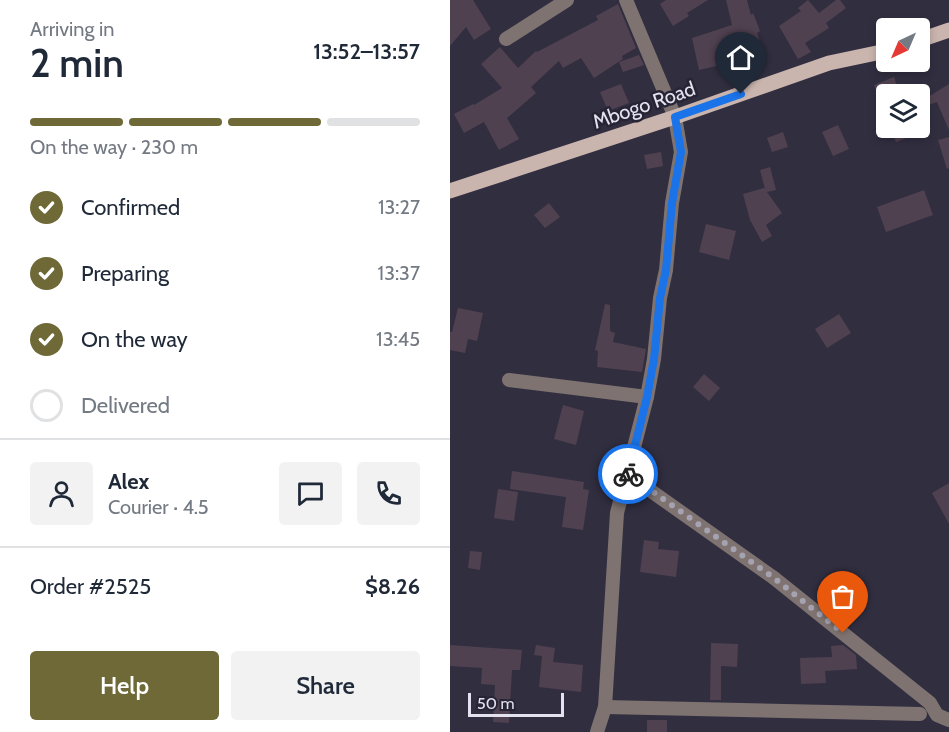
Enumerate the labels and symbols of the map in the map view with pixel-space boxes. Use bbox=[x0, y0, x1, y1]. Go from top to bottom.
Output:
north arrow bbox=[876, 18, 930, 72]
pin bbox=[715, 32, 766, 94]
street label: Mbogo Road bbox=[590, 76, 698, 134]
courier bbox=[598, 444, 658, 504]
pin bbox=[817, 571, 868, 633]
scale bar bbox=[468, 690, 564, 718]

